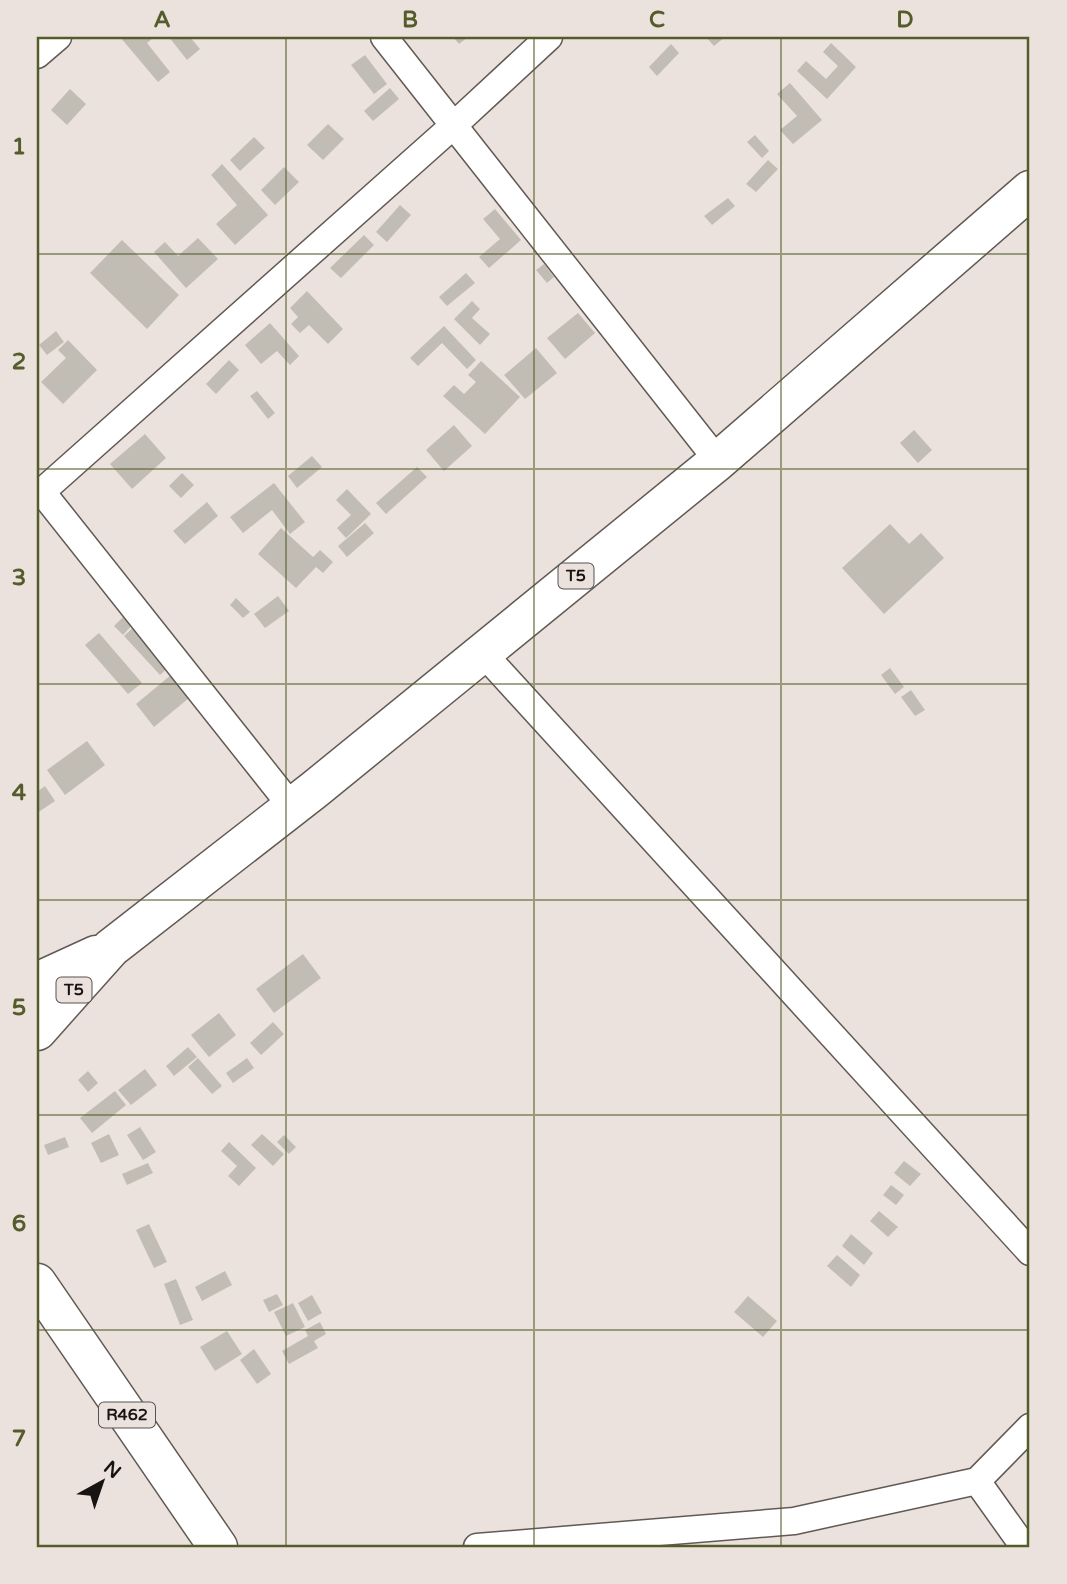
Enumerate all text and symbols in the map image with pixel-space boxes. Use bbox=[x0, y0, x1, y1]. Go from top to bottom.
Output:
text: A bbox=[153, 6, 171, 34]
text: B bbox=[402, 6, 418, 34]
text: C bbox=[649, 6, 665, 34]
text: D bbox=[896, 6, 914, 34]
text: 1 bbox=[12, 133, 26, 161]
text: 2 bbox=[12, 348, 26, 376]
text: 3 bbox=[12, 564, 26, 592]
road number: T5 bbox=[558, 564, 594, 589]
text: 4 bbox=[12, 779, 27, 807]
road number: T5 bbox=[56, 978, 92, 1002]
text: 5 bbox=[12, 994, 26, 1022]
text: 6 bbox=[12, 1210, 26, 1238]
road number: R462 bbox=[99, 1402, 155, 1428]
text: 7 bbox=[12, 1425, 26, 1453]
north arrow bbox=[66, 1448, 136, 1518]
text: N bbox=[99, 1456, 125, 1483]

